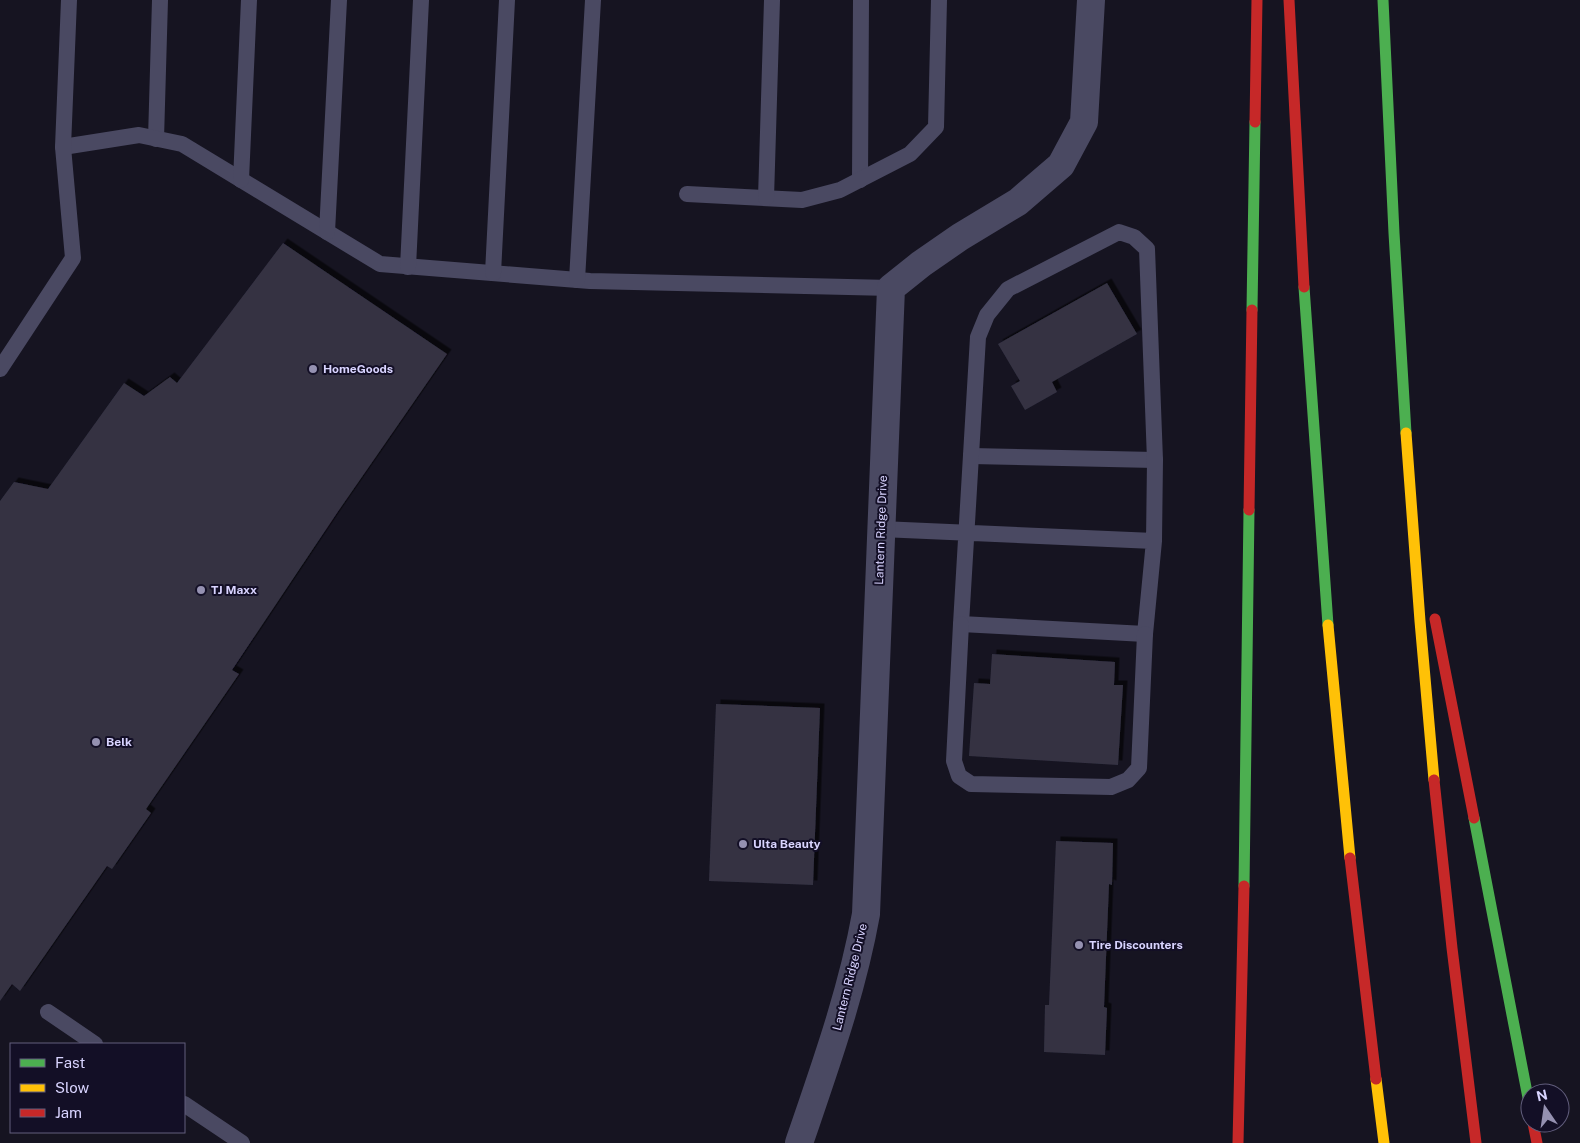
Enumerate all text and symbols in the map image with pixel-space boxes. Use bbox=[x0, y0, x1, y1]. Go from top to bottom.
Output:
place label: HomeGoods bbox=[323, 362, 393, 376]
marker: HomeGoods bbox=[307, 363, 319, 375]
street label: Lantern Ridge Drive bbox=[872, 475, 890, 585]
place label: TJ Maxx bbox=[211, 583, 257, 597]
marker: TJ Maxx bbox=[195, 584, 207, 596]
place label: Belk bbox=[106, 735, 132, 749]
marker: Belk bbox=[90, 736, 102, 748]
place label: Ulta Beauty bbox=[753, 837, 821, 851]
marker: Ulta Beauty bbox=[737, 838, 749, 850]
street label: Lantern Ridge Drive bbox=[830, 922, 870, 1032]
place label: Tire Discounters bbox=[1089, 938, 1183, 952]
marker: Tire Discounters bbox=[1073, 939, 1085, 951]
legend bbox=[10, 1043, 185, 1133]
text: Fast bbox=[55, 1054, 85, 1071]
text: Slow bbox=[55, 1079, 90, 1096]
north arrow bbox=[1520, 1083, 1570, 1133]
text: N bbox=[1535, 1086, 1549, 1104]
text: Jam bbox=[55, 1104, 82, 1121]

